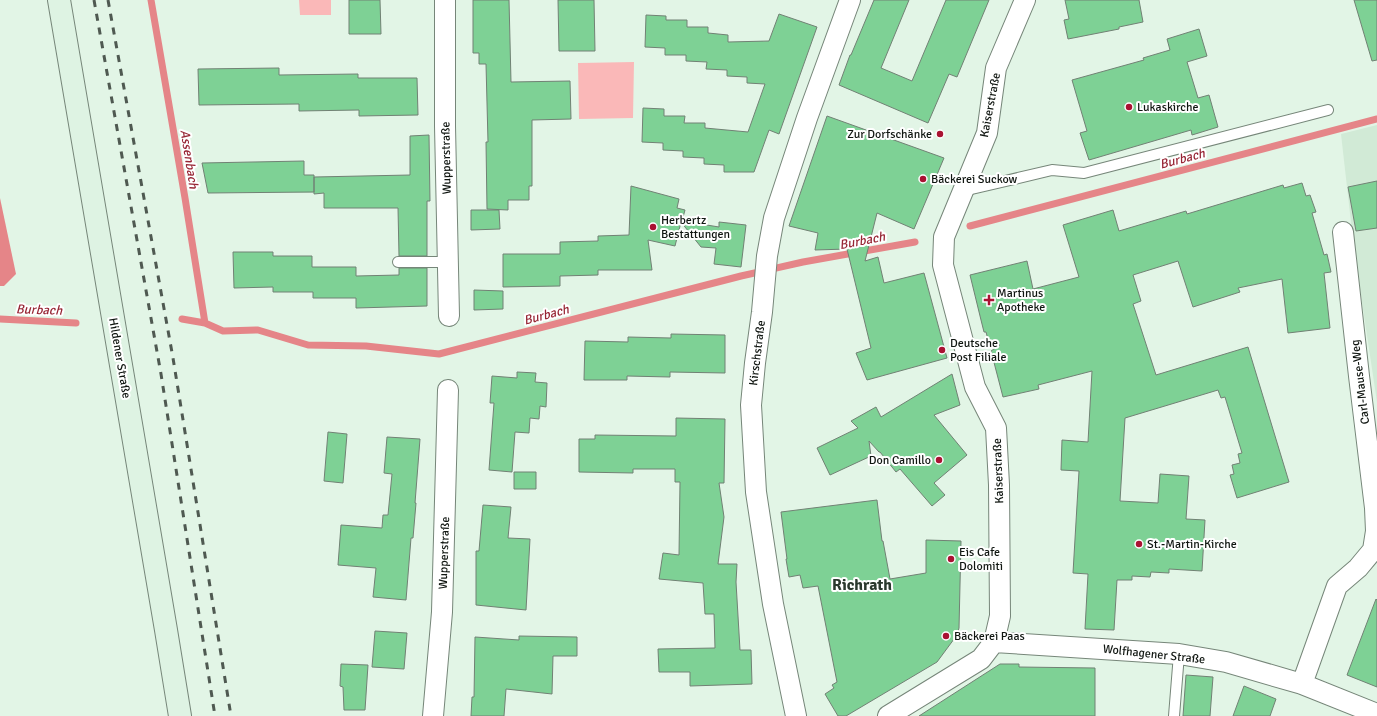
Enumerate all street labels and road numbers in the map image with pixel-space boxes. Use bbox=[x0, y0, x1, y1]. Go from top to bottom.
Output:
street label: Kaiserstraße bbox=[977, 71, 1004, 139]
street label: Wupperstraße bbox=[438, 121, 455, 195]
street label: Hildener Straße bbox=[105, 317, 134, 400]
street label: Kirschstraße bbox=[746, 320, 769, 387]
street label: Carl-Mause-Weg bbox=[1348, 339, 1373, 425]
street label: Kaiserstraße bbox=[990, 438, 1007, 504]
street label: Wupperstraße bbox=[436, 516, 453, 590]
street label: Wolfhagener Straße bbox=[1102, 642, 1206, 667]

